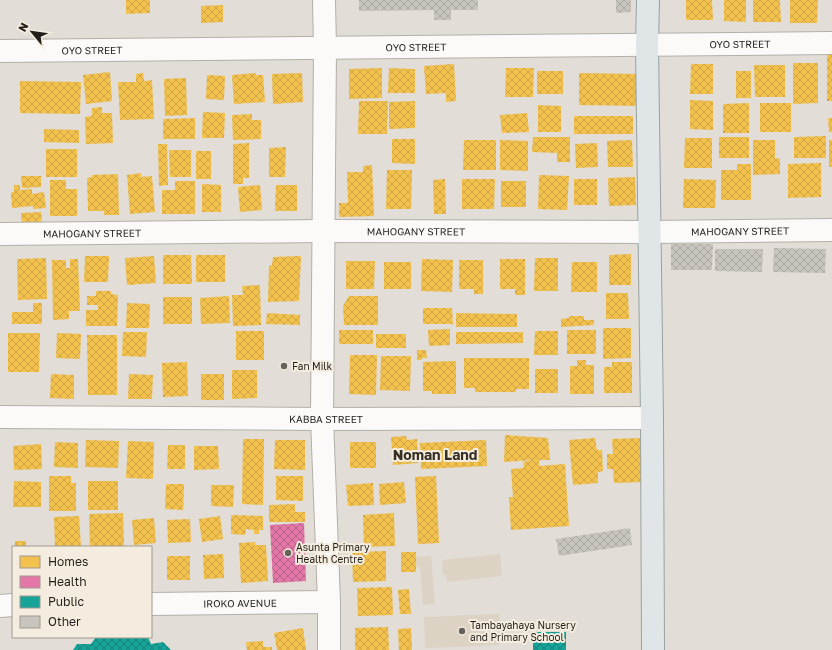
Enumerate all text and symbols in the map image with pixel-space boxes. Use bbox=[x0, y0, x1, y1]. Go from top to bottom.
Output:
north arrow bbox=[12, 12, 52, 52]
text: N bbox=[15, 20, 31, 34]
street label: OYO STREET bbox=[709, 38, 771, 50]
street label: OYO STREET bbox=[385, 41, 447, 53]
street label: OYO STREET bbox=[61, 44, 123, 56]
street label: MAHOGANY STREET bbox=[691, 224, 789, 238]
street label: MAHOGANY STREET bbox=[367, 225, 465, 237]
street label: MAHOGANY STREET bbox=[43, 227, 141, 240]
place label: Fan Milk bbox=[292, 360, 333, 372]
marker: Fan Milk bbox=[279, 361, 289, 371]
street label: KABBA STREET bbox=[289, 413, 363, 425]
district label: Noman Land bbox=[393, 446, 477, 463]
place label: Asunta Primary Health Centre bbox=[296, 541, 370, 565]
legend bbox=[12, 546, 152, 638]
marker: Asunta Primary Health Centre bbox=[283, 548, 293, 558]
text: Homes bbox=[48, 554, 88, 569]
text: Health bbox=[48, 574, 87, 589]
text: Public bbox=[48, 594, 85, 609]
street label: IROKO AVENUE bbox=[203, 597, 277, 609]
text: Other bbox=[48, 614, 81, 629]
place label: Tambayahaya Nursery and Primary School bbox=[470, 619, 576, 643]
marker: Tambayahaya Nursery and Primary School bbox=[457, 626, 467, 636]

